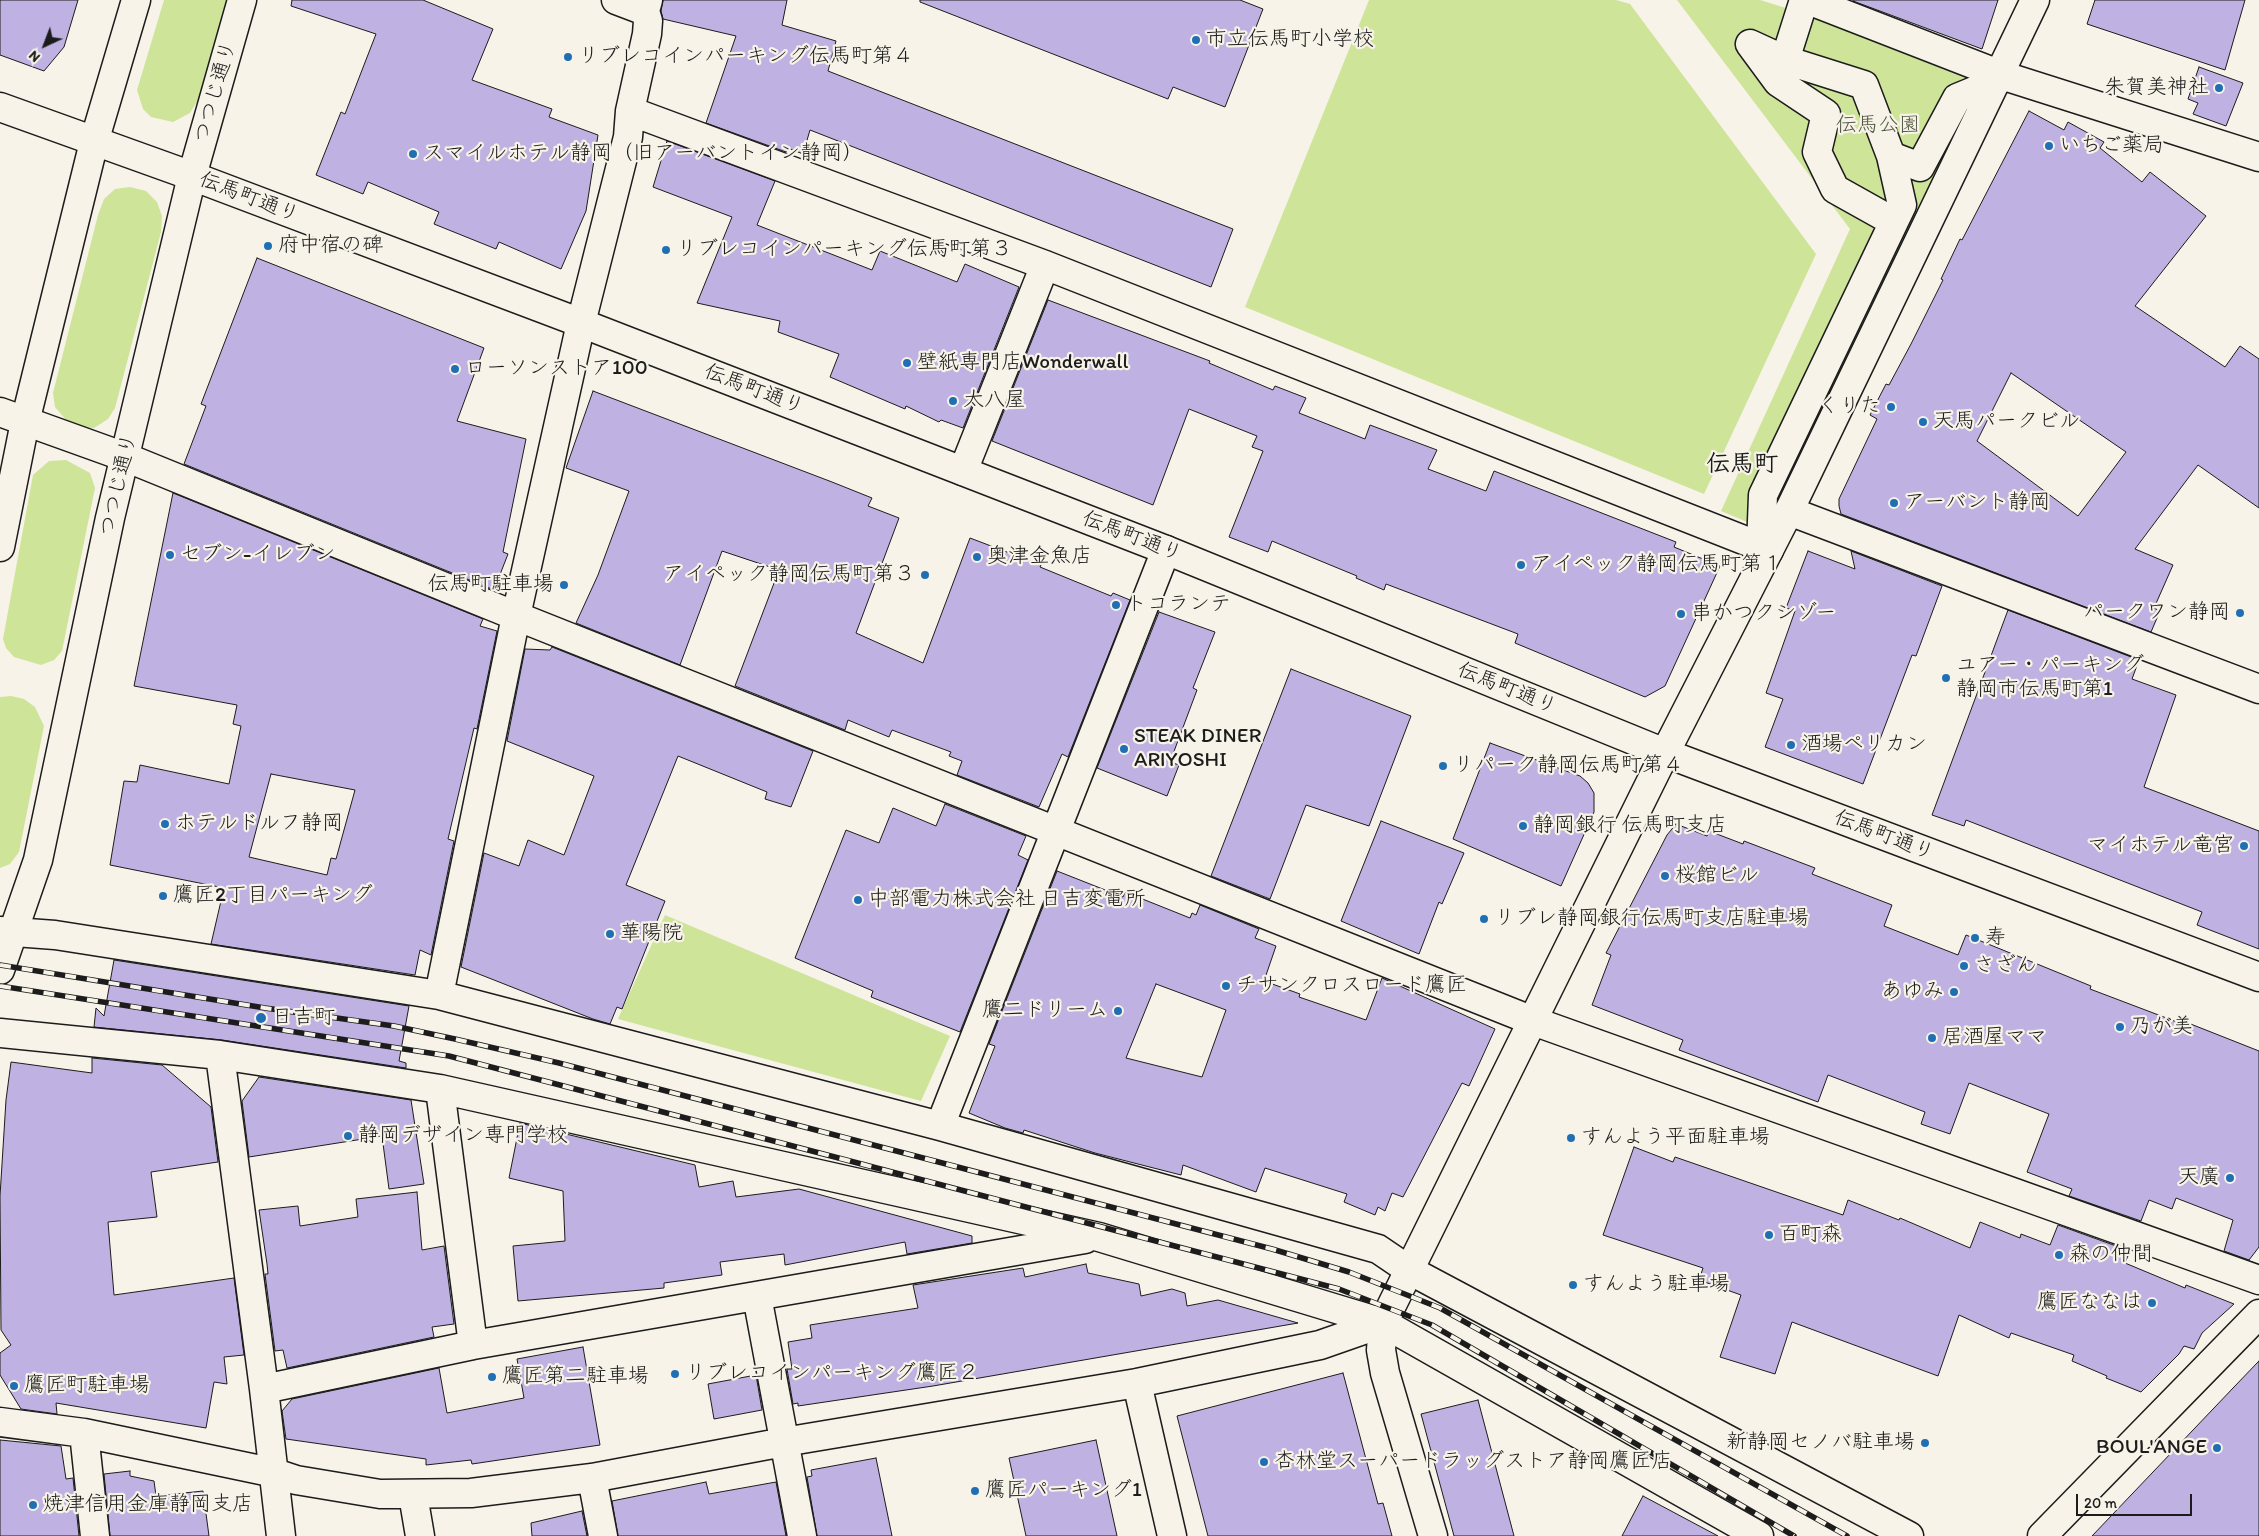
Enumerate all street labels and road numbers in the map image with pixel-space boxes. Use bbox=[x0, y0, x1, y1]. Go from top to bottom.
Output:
street label: つつじ通り bbox=[189, 38, 243, 146]
street label: 伝馬町通り bbox=[195, 167, 303, 229]
street label: 伝馬町通り bbox=[700, 359, 808, 421]
street label: つつじ通り bbox=[95, 431, 143, 539]
street label: 伝馬町通り bbox=[1078, 506, 1186, 568]
street label: 伝馬町通り bbox=[1454, 658, 1560, 720]
street label: 伝馬町通り bbox=[1830, 805, 1938, 867]

